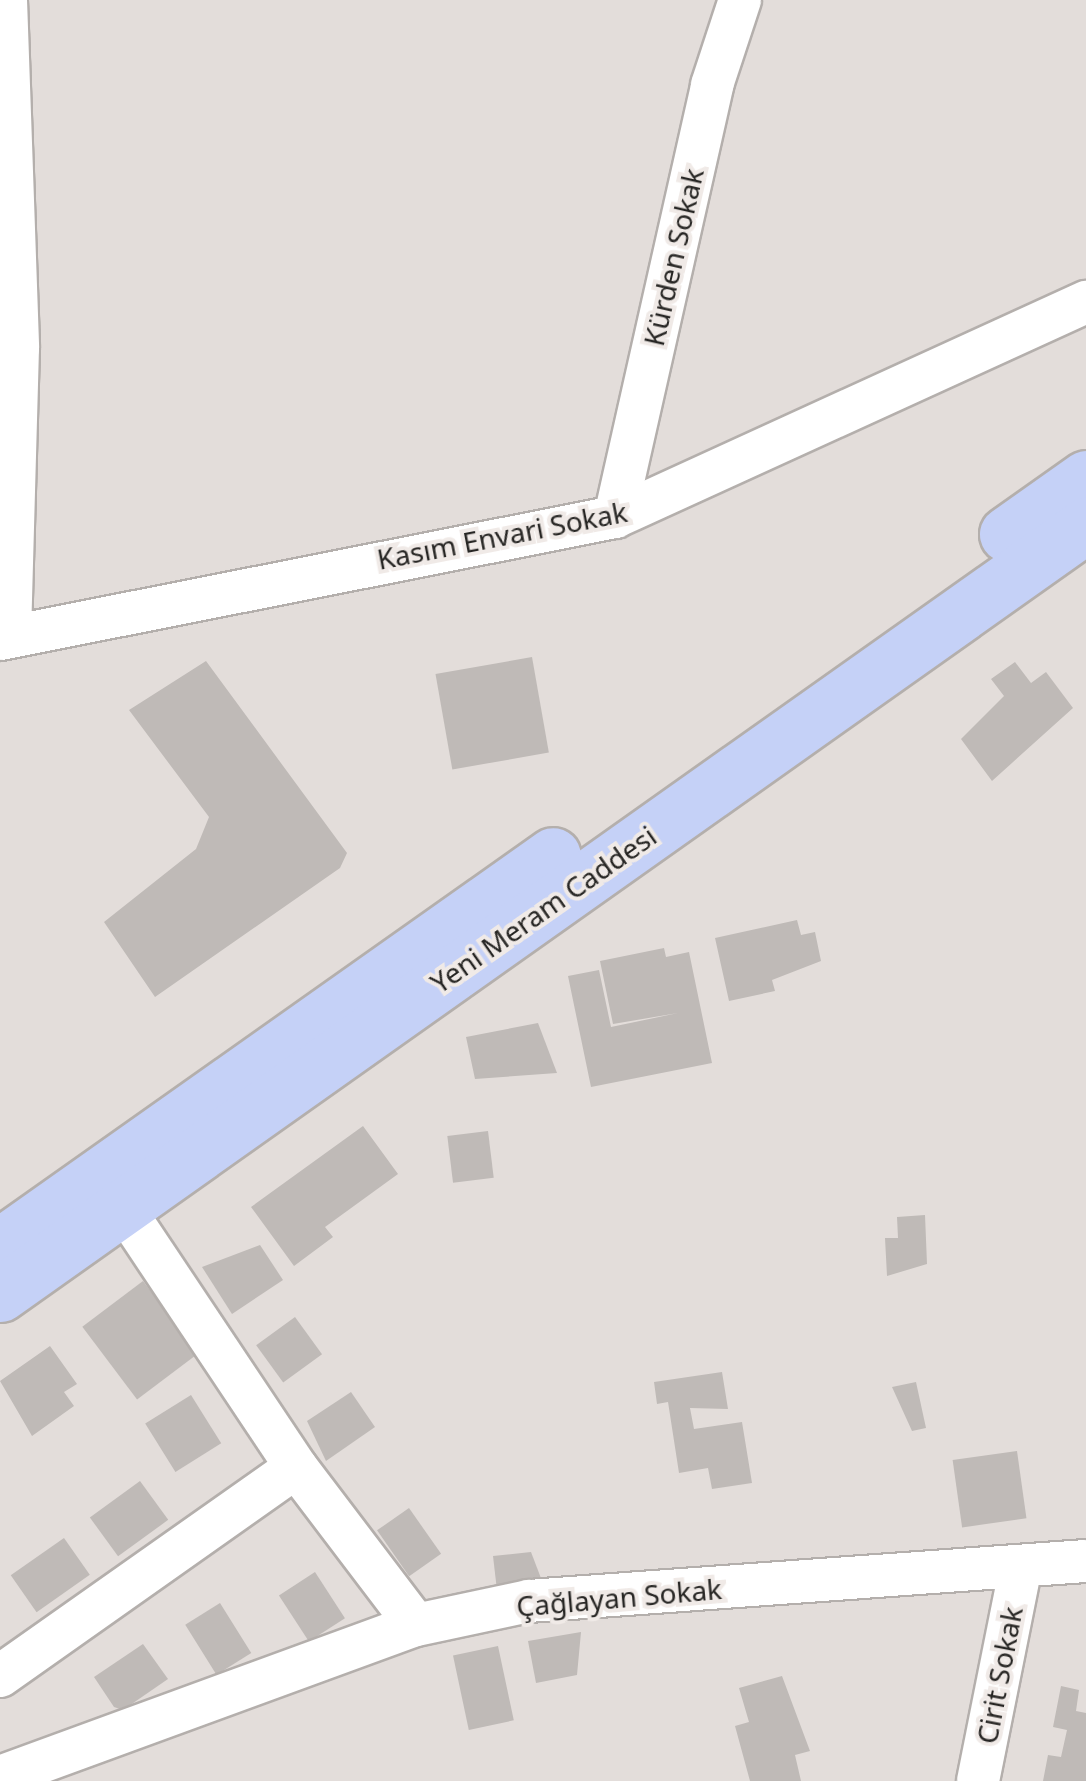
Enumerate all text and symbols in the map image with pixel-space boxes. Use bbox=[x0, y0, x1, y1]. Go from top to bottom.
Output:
street label: Kürden Sokak bbox=[636, 165, 710, 349]
street label: Kasım Envari Sokak bbox=[374, 494, 630, 576]
street label: Yeni Meram Caddesi bbox=[424, 818, 662, 1000]
street label: Çağlayan Sokak bbox=[515, 1571, 723, 1623]
street label: Cirit Sokak bbox=[969, 1604, 1029, 1746]

